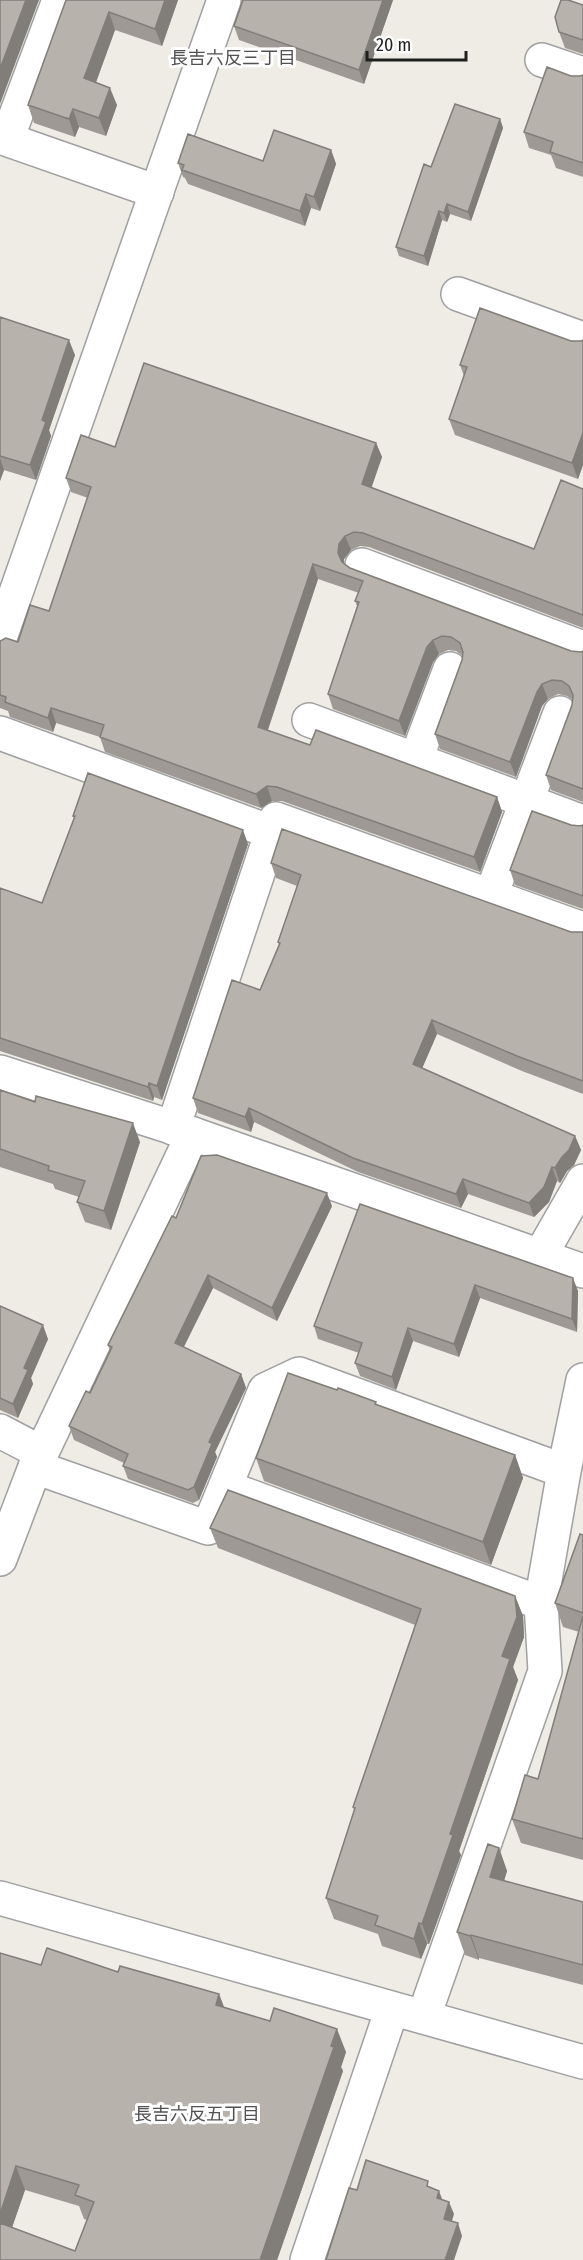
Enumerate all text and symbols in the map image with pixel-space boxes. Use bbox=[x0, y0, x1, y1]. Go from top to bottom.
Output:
scale bar bbox=[367, 24, 466, 62]
text: 20 m bbox=[376, 34, 411, 56]
district label: 長吉六反三丁目 bbox=[170, 47, 296, 69]
district label: 長吉六反五丁目 bbox=[134, 2103, 260, 2125]

